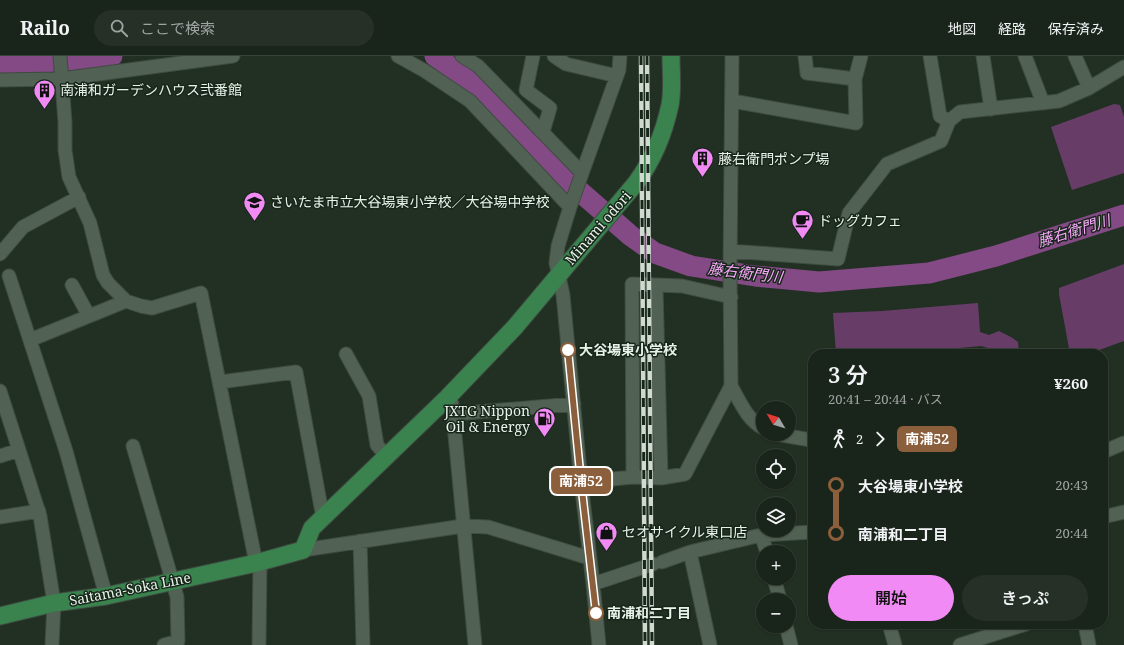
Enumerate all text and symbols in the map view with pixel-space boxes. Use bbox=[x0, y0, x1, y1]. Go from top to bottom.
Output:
search box bbox=[94, 10, 374, 46]
text: Railo bbox=[20, 15, 70, 41]
icon: search bbox=[108, 17, 130, 39]
text: ここで検索 bbox=[140, 18, 215, 38]
text: 地図 bbox=[948, 19, 976, 38]
text: 経路 bbox=[998, 19, 1026, 38]
text: 保存済み bbox=[1048, 19, 1104, 38]
building icon: 南浦和ガーデンハウス弐番館 bbox=[31, 77, 57, 110]
place label: 南浦和ガーデンハウス弐番館 bbox=[60, 80, 242, 99]
building icon: 藤右衛門ポンプ場 bbox=[690, 146, 716, 179]
place label: 藤右衛門ポンプ場 bbox=[718, 149, 830, 168]
street label: Minami odori bbox=[560, 186, 635, 269]
school or university icon: さいたま市立大谷場東小学校／大谷場中学校 bbox=[242, 189, 268, 222]
place label: さいたま市立大谷場東小学校／大谷場中学校 bbox=[270, 192, 550, 211]
cafe icon: ドッグカフェ bbox=[789, 208, 815, 241]
water label: 藤右衛門川 bbox=[1035, 209, 1114, 251]
place label: ドッグカフェ bbox=[818, 211, 902, 230]
water label: 藤右衛門川 bbox=[707, 258, 786, 287]
place label: 大谷場東小学校 bbox=[579, 340, 677, 359]
marker: 大谷場東小学校 bbox=[560, 342, 576, 358]
text: 3 分 bbox=[828, 359, 868, 389]
text: ¥260 bbox=[1054, 373, 1088, 393]
text: 20:41 – 20:44 · バス bbox=[828, 390, 943, 408]
place label: JXTG Nippon Oil & Energy bbox=[443, 401, 530, 436]
north arrow bbox=[756, 401, 796, 441]
map controls bbox=[756, 401, 796, 633]
fuel station icon: JXTG Nippon Oil & Energy bbox=[532, 406, 558, 439]
icon: walk bbox=[828, 428, 850, 450]
icon: forward bbox=[869, 428, 891, 450]
text: 南浦52 bbox=[905, 429, 949, 448]
text: 2 bbox=[856, 430, 863, 448]
button: locate bbox=[756, 449, 796, 489]
line badge: 南浦52 bbox=[553, 468, 609, 494]
text: 南浦52 bbox=[559, 471, 603, 490]
text: 大谷場東小学校 bbox=[858, 476, 963, 496]
text: 20:43 bbox=[1055, 476, 1088, 494]
button: layers bbox=[756, 497, 796, 537]
shop icon: セオサイクル東口店 bbox=[594, 519, 620, 552]
place label: セオサイクル東口店 bbox=[622, 522, 747, 541]
text: 南浦和二丁目 bbox=[858, 524, 948, 544]
text: 20:44 bbox=[1055, 524, 1088, 542]
button: + bbox=[756, 545, 796, 585]
street label: Saitama-Soka Line bbox=[68, 567, 192, 610]
button: 開始 bbox=[828, 575, 954, 621]
button: きっぷ bbox=[962, 575, 1088, 621]
button: − bbox=[756, 593, 796, 633]
place label: 南浦和二丁目 bbox=[607, 603, 691, 622]
marker: 南浦和二丁目 bbox=[588, 605, 604, 621]

